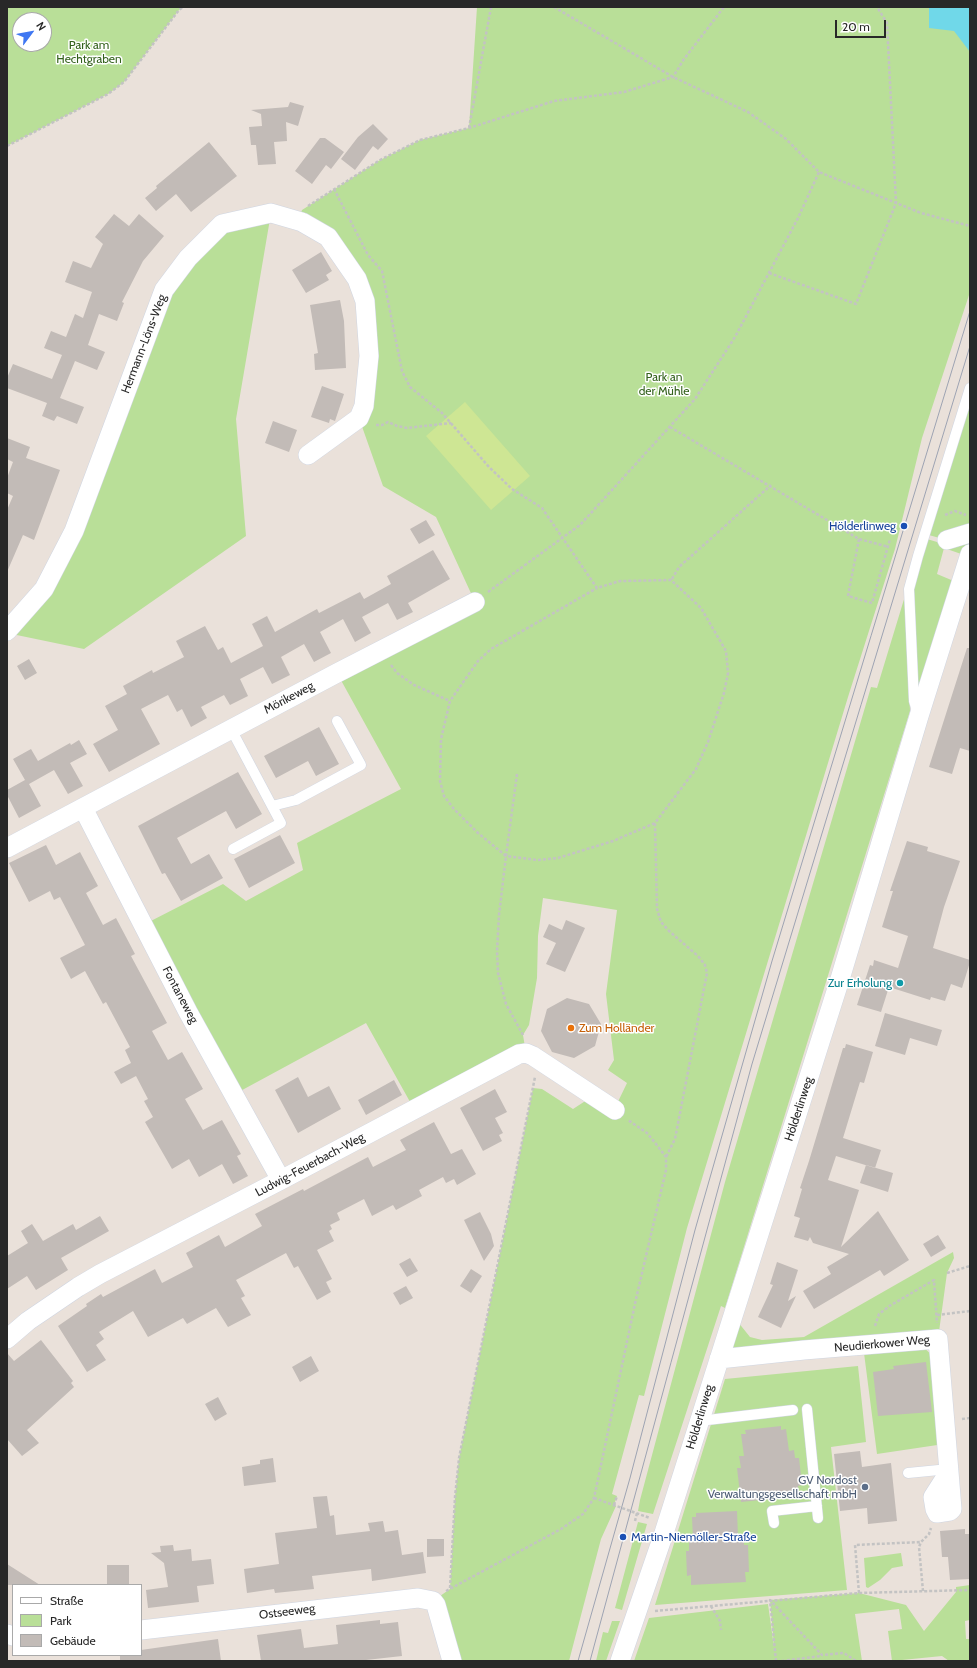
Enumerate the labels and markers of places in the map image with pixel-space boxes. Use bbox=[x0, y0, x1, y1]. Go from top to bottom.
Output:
place label: Hölderlinweg bbox=[829, 519, 896, 533]
marker: Hölderlinweg bbox=[899, 521, 909, 531]
place label: Zur Erholung bbox=[828, 976, 892, 990]
marker: Zur Erholung bbox=[895, 978, 905, 988]
place label: Zum Holländer bbox=[579, 1021, 654, 1035]
marker: Zum Holländer bbox=[566, 1023, 576, 1033]
place label: GV Nordost Verwaltungsgesellschaft mbH bbox=[708, 1473, 857, 1501]
marker: GV Nordost Verwaltungsgesellschaft mbH bbox=[860, 1482, 870, 1492]
place label: Martin-Niemöller-Straße bbox=[631, 1530, 756, 1544]
marker: Martin-Niemöller-Straße bbox=[618, 1532, 628, 1542]

